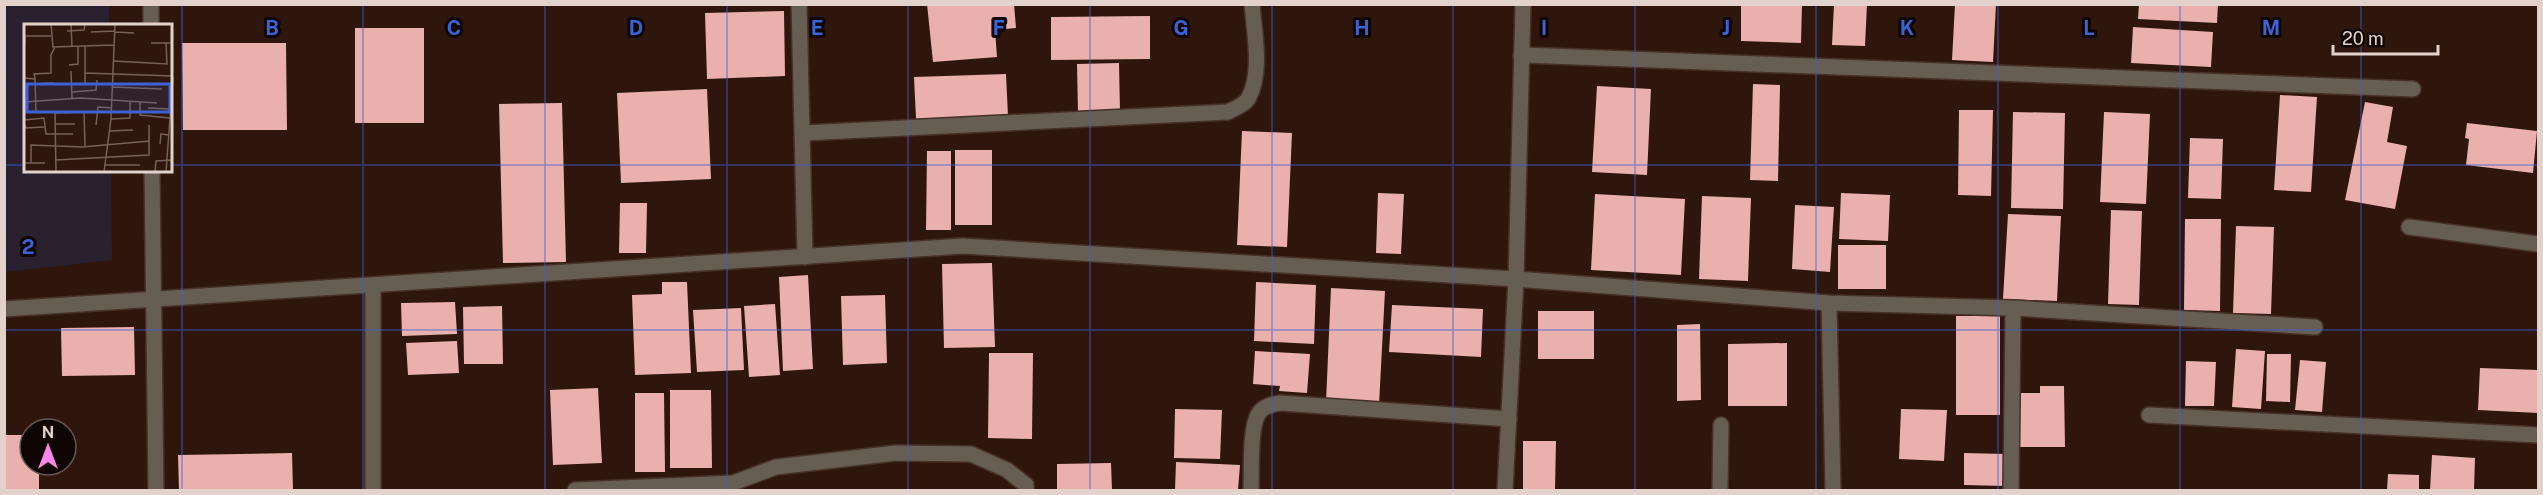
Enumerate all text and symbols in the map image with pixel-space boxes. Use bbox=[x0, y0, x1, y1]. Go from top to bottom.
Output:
text: B bbox=[265, 16, 279, 40]
text: C bbox=[447, 16, 461, 40]
text: D bbox=[629, 16, 643, 40]
text: E bbox=[811, 16, 823, 40]
text: F bbox=[993, 16, 1005, 40]
text: G bbox=[1173, 16, 1189, 40]
text: H bbox=[1354, 16, 1370, 40]
text: I bbox=[1541, 16, 1547, 40]
text: J bbox=[1722, 16, 1730, 40]
text: K bbox=[1900, 16, 1914, 40]
text: L bbox=[2083, 16, 2095, 40]
text: M bbox=[2262, 16, 2280, 40]
scale bar bbox=[2333, 18, 2438, 56]
inset map bbox=[24, 24, 172, 172]
text: 20 m bbox=[2342, 28, 2384, 49]
text: 2 bbox=[22, 235, 34, 259]
north arrow bbox=[18, 417, 78, 477]
text: N bbox=[42, 423, 54, 442]

